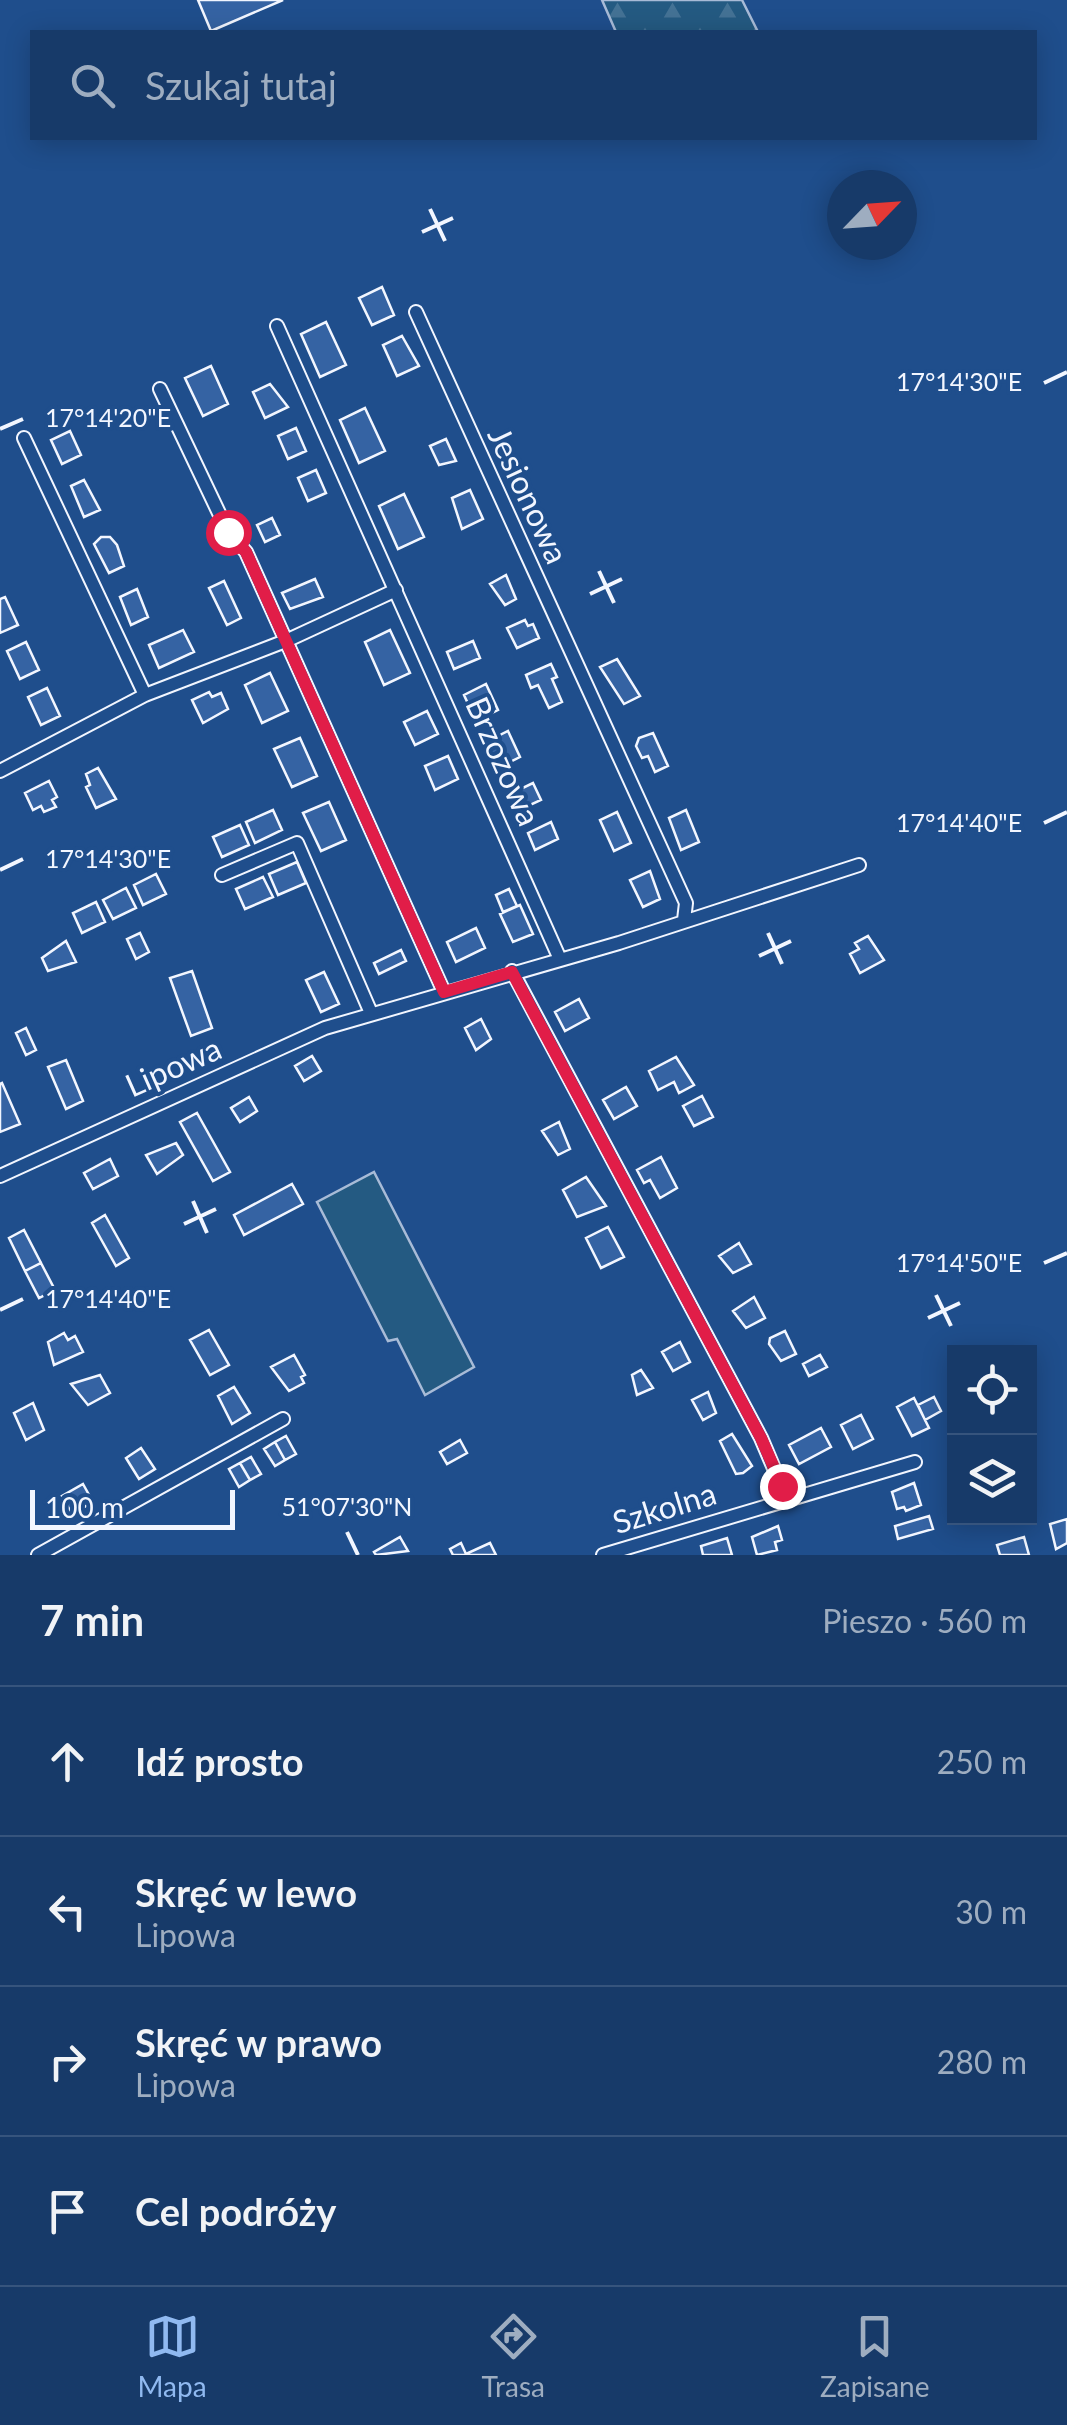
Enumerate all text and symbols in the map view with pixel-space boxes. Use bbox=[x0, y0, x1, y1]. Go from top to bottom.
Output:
search box bbox=[30, 30, 1037, 140]
icon: search bbox=[65, 58, 120, 113]
text: Szukaj tutaj bbox=[145, 62, 337, 108]
north arrow bbox=[827, 170, 917, 260]
text: 17°14'30"E bbox=[896, 366, 1022, 396]
text: 17°14'20"E bbox=[45, 402, 171, 432]
street label: Jesionowa bbox=[480, 421, 578, 569]
route start bbox=[206, 510, 252, 556]
street label: Brzozowa bbox=[458, 691, 550, 831]
text: 17°14'40"E bbox=[896, 807, 1022, 837]
text: 17°14'30"E bbox=[45, 843, 171, 873]
street label: Lipowa bbox=[119, 1028, 227, 1104]
text: 17°14'50"E bbox=[896, 1247, 1022, 1277]
text: 17°14'40"E bbox=[45, 1283, 171, 1313]
map controls bbox=[947, 1345, 1037, 1525]
button: locate bbox=[947, 1345, 1037, 1435]
button: layers bbox=[947, 1435, 1037, 1525]
route end bbox=[760, 1464, 806, 1510]
street label: Szkolna bbox=[608, 1473, 720, 1541]
scale bar bbox=[30, 1485, 235, 1530]
text: 100 m bbox=[45, 1490, 124, 1524]
text: 51°07'30"N bbox=[282, 1491, 412, 1521]
text: 7 min bbox=[40, 1595, 144, 1645]
text: Pieszo · 560 m bbox=[822, 1601, 1027, 1640]
icon: ahead bbox=[40, 1734, 95, 1789]
text: Idź prosto bbox=[135, 1738, 304, 1784]
text: 250 m bbox=[937, 1742, 1027, 1781]
text: Skręć w lewo bbox=[135, 1869, 357, 1915]
icon: left bbox=[40, 1884, 95, 1939]
text: 30 m bbox=[955, 1892, 1027, 1931]
text: Lipowa bbox=[135, 1915, 236, 1954]
text: Skręć w prawo bbox=[135, 2019, 382, 2065]
icon: right bbox=[40, 2034, 95, 2089]
text: 280 m bbox=[937, 2042, 1027, 2081]
text: Lipowa bbox=[135, 2065, 236, 2104]
icon: arrive bbox=[40, 2184, 95, 2239]
text: Cel podróży bbox=[135, 2188, 336, 2234]
tab: Mapa bbox=[137, 2309, 207, 2403]
tab: Trasa bbox=[482, 2309, 545, 2403]
tab: Zapisane bbox=[820, 2309, 930, 2403]

